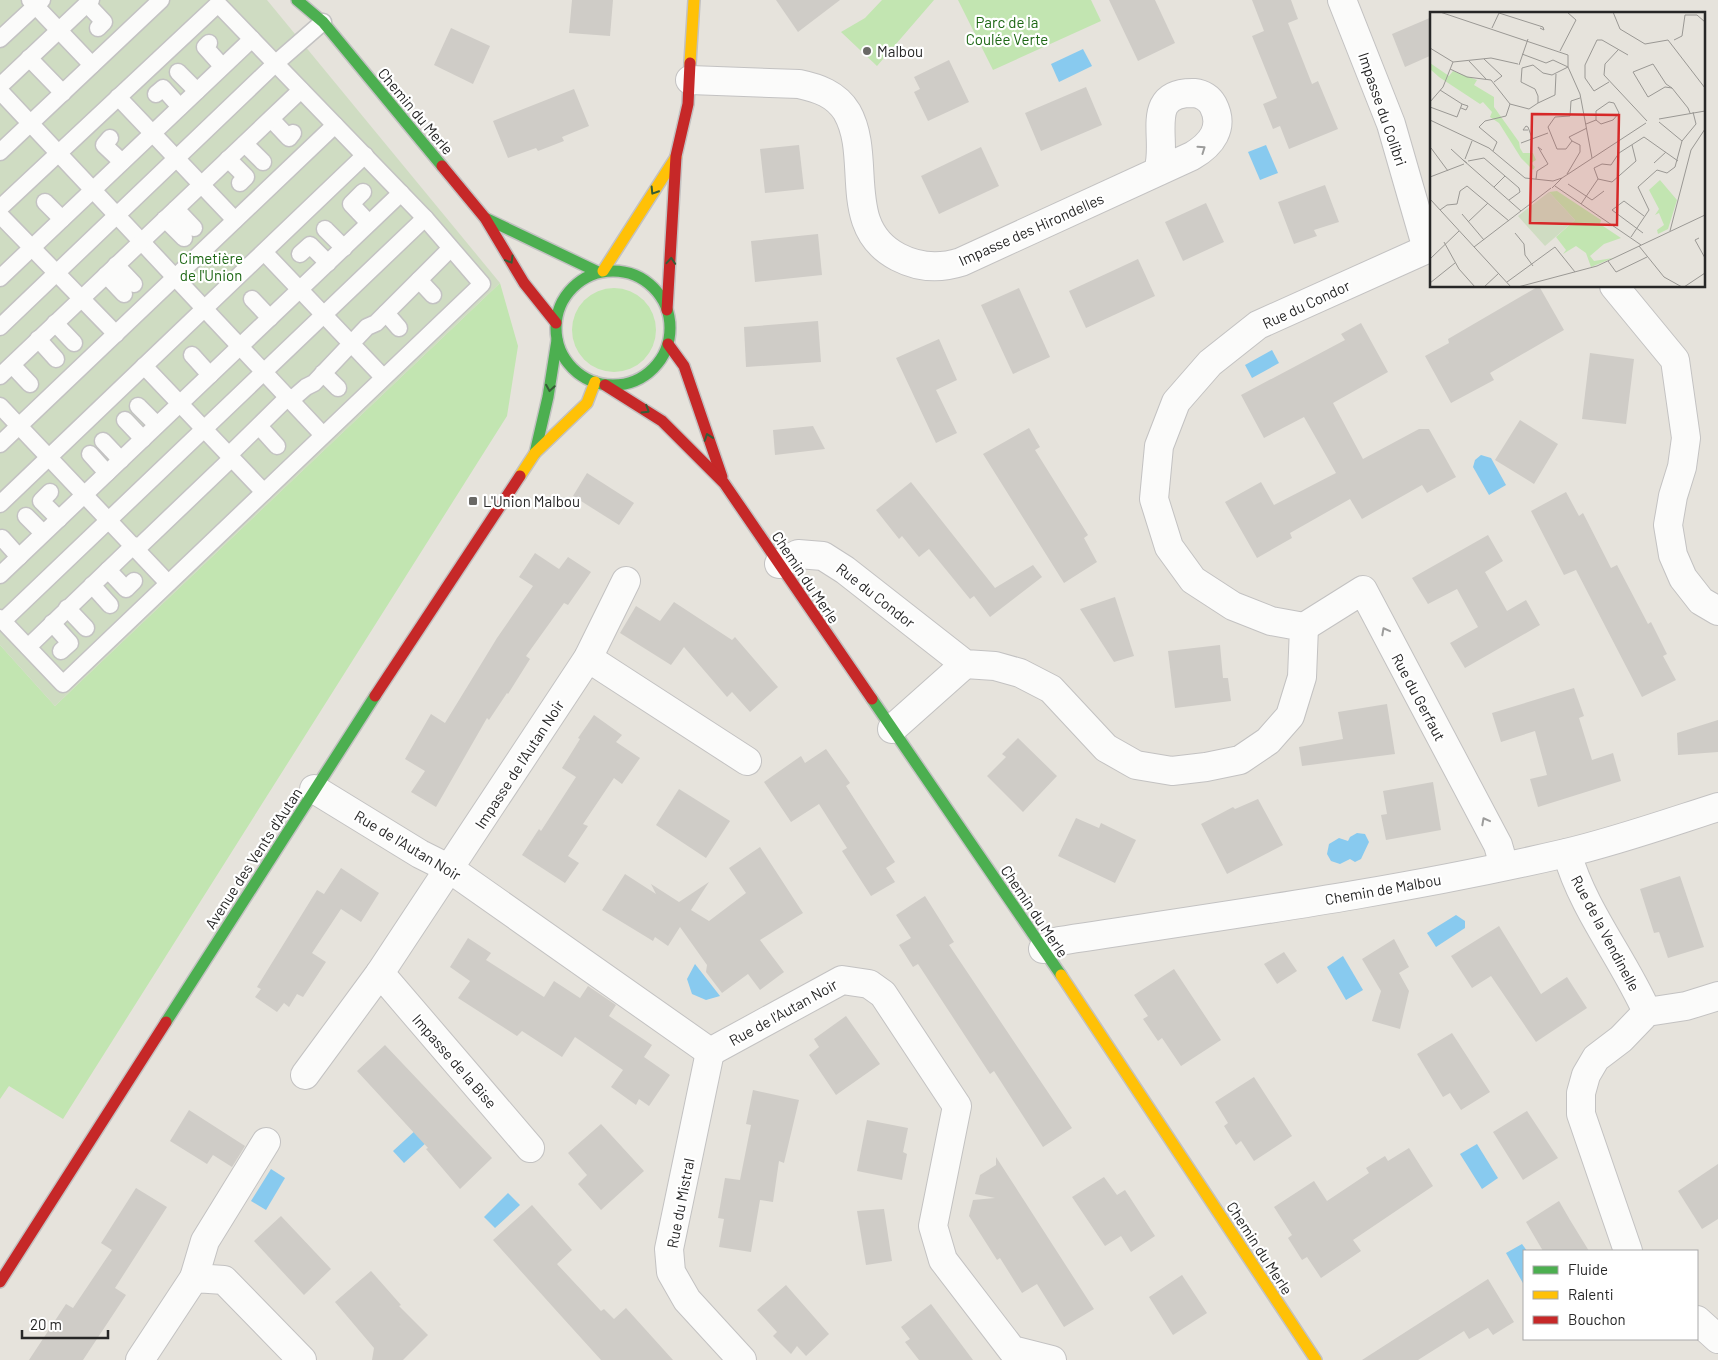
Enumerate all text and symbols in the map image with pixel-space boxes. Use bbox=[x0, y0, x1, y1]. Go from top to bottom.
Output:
inset map bbox=[1430, 12, 1706, 288]
park label: Parc de la Coulée Verte bbox=[966, 13, 1048, 48]
place label: Malbou bbox=[877, 42, 923, 60]
marker: Malbou bbox=[861, 45, 873, 57]
street label: Impasse du Colibri bbox=[1355, 50, 1411, 168]
street label: Chemin du Merle bbox=[375, 64, 457, 158]
one-way arrow bbox=[1196, 146, 1206, 155]
one-way arrow bbox=[651, 186, 661, 195]
street label: Impasse des Hirondelles bbox=[956, 189, 1106, 269]
park label: Cimetière de l'Union bbox=[179, 249, 243, 284]
one-way arrow bbox=[503, 254, 513, 263]
one-way arrow bbox=[665, 257, 676, 265]
street label: Rue du Condor bbox=[1259, 276, 1353, 332]
one-way arrow bbox=[545, 384, 555, 393]
one-way arrow bbox=[641, 404, 650, 414]
one-way arrow bbox=[704, 433, 714, 441]
place label: L'Union Malbou bbox=[483, 492, 580, 510]
marker: L'Union Malbou bbox=[467, 495, 479, 507]
street label: Chemin du Merle bbox=[769, 528, 843, 626]
street label: Rue du Condor bbox=[833, 559, 919, 632]
one-way arrow bbox=[1381, 627, 1391, 636]
street label: Rue du Gerfaut bbox=[1388, 650, 1450, 744]
street label: Impasse de l'Autan Noir bbox=[471, 696, 568, 832]
street label: Avenue des Vents d'Autan bbox=[201, 784, 305, 932]
street label: Rue de l'Autan Noir bbox=[352, 806, 465, 884]
one-way arrow bbox=[1481, 818, 1491, 827]
street label: Chemin du Merle bbox=[998, 862, 1072, 960]
street label: Chemin de Malbou bbox=[1323, 870, 1443, 908]
street label: Rue de la Vendinelle bbox=[1568, 872, 1644, 994]
street label: Rue de l'Autan Noir bbox=[726, 975, 841, 1049]
street label: Impasse de la Bise bbox=[409, 1010, 501, 1112]
street label: Rue du Mistral bbox=[662, 1157, 698, 1249]
street label: Chemin du Merle bbox=[1223, 1198, 1297, 1298]
legend bbox=[1523, 1250, 1698, 1340]
text: Fluide bbox=[1568, 1260, 1608, 1278]
text: Ralenti bbox=[1568, 1285, 1614, 1303]
scale bar bbox=[22, 1308, 109, 1340]
text: Bouchon bbox=[1568, 1310, 1626, 1328]
text: 20 m bbox=[30, 1315, 62, 1333]

